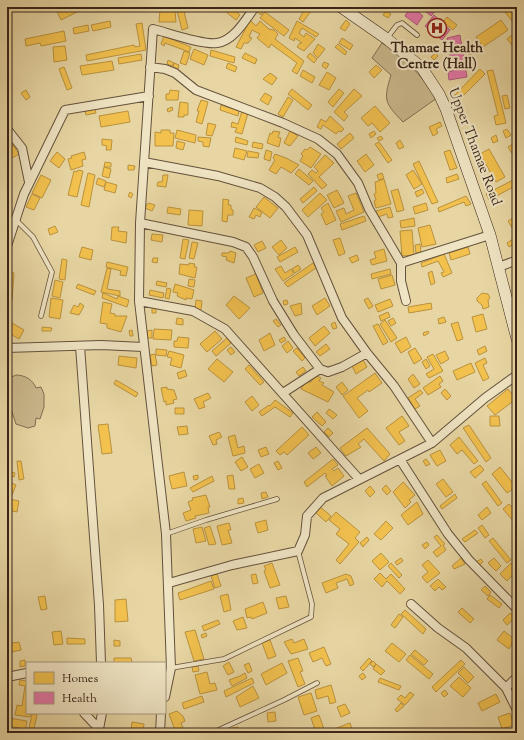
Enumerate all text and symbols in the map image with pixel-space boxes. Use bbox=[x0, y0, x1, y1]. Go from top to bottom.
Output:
hospital icon: Thamae Health Centre (Hall) bbox=[426, 17, 448, 39]
place label: Thamae Health Centre (Hall) bbox=[391, 39, 484, 75]
street label: Upper Thamae Road bbox=[442, 85, 506, 209]
legend bbox=[26, 662, 166, 714]
text: Homes bbox=[62, 670, 98, 688]
text: Health bbox=[62, 690, 97, 708]

